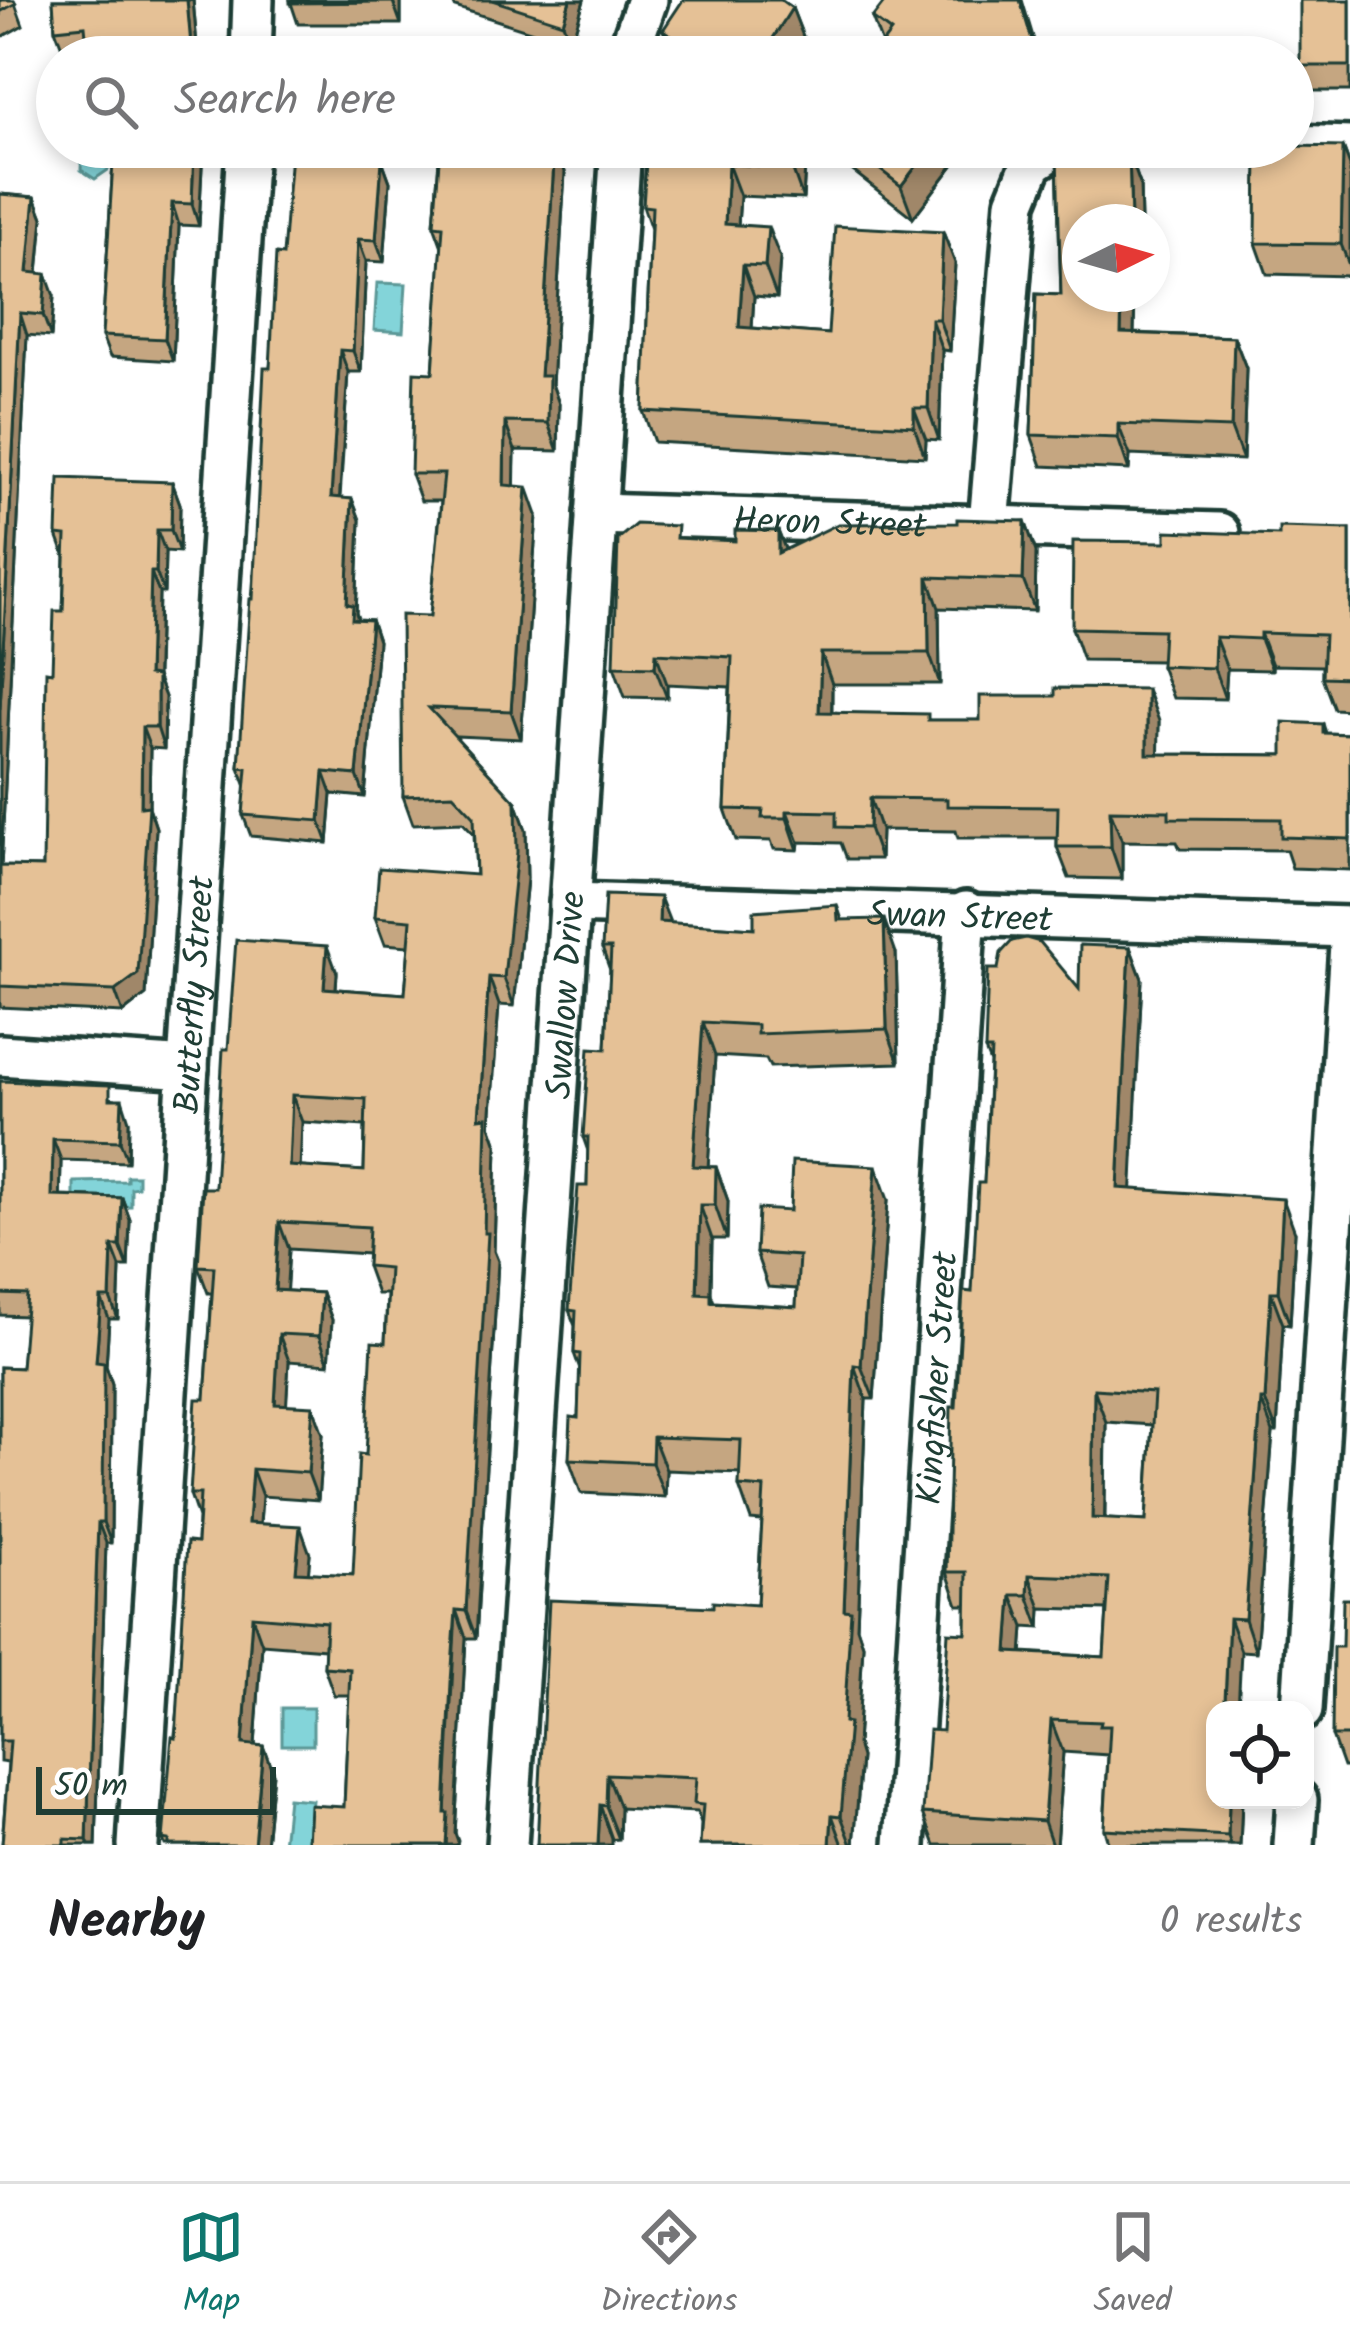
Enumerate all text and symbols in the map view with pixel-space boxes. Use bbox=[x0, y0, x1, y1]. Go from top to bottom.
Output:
search box bbox=[36, 36, 1314, 168]
text: Search here bbox=[174, 66, 396, 138]
icon: search bbox=[78, 69, 144, 135]
north arrow bbox=[1062, 204, 1170, 312]
street label: Heron Street bbox=[732, 493, 928, 556]
street label: Butterfly Street bbox=[160, 873, 232, 1116]
street label: Swan Street bbox=[866, 887, 1054, 950]
street label: Swallow Drive bbox=[532, 889, 603, 1101]
street label: Kingfisher Street bbox=[902, 1249, 976, 1507]
map controls bbox=[1206, 1701, 1314, 1809]
button: locate bbox=[1206, 1701, 1314, 1809]
scale bar bbox=[36, 1761, 276, 1814]
text: 50 m bbox=[54, 1761, 128, 1814]
text: Nearby bbox=[48, 1883, 205, 1964]
text: 0 results bbox=[1160, 1892, 1302, 1954]
tab: Map bbox=[178, 2204, 244, 2329]
tab: Directions bbox=[600, 2204, 737, 2329]
tab: Saved bbox=[1094, 2204, 1172, 2329]

